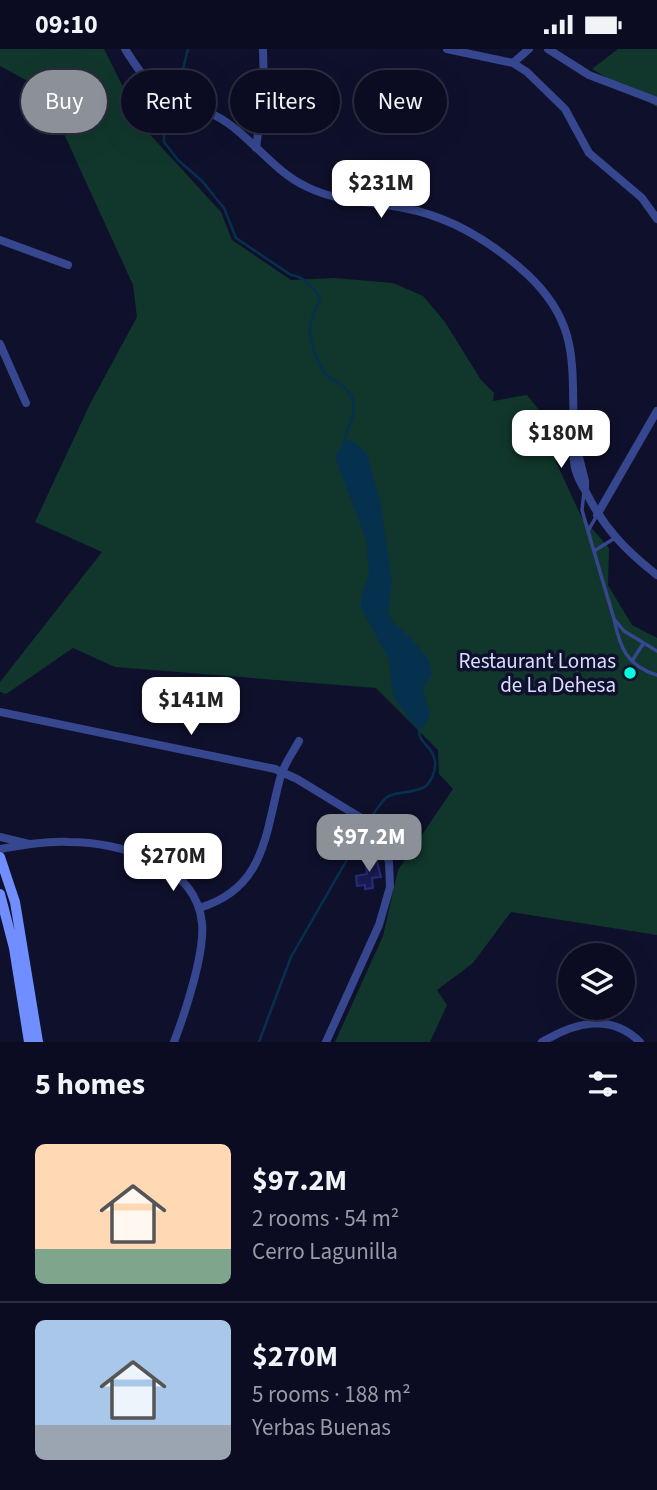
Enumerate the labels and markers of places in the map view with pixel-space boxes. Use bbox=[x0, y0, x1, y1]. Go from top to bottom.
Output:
pin: $231M bbox=[332, 160, 430, 220]
pin: $180M bbox=[512, 411, 610, 470]
place label: Restaurant Lomas de La Dehesa bbox=[459, 646, 616, 700]
marker: Restaurant Lomas de La Dehesa bbox=[622, 665, 638, 681]
pin: $141M bbox=[142, 677, 240, 737]
pin: $97.2M bbox=[312, 815, 426, 874]
pin: $270M bbox=[124, 833, 222, 893]

